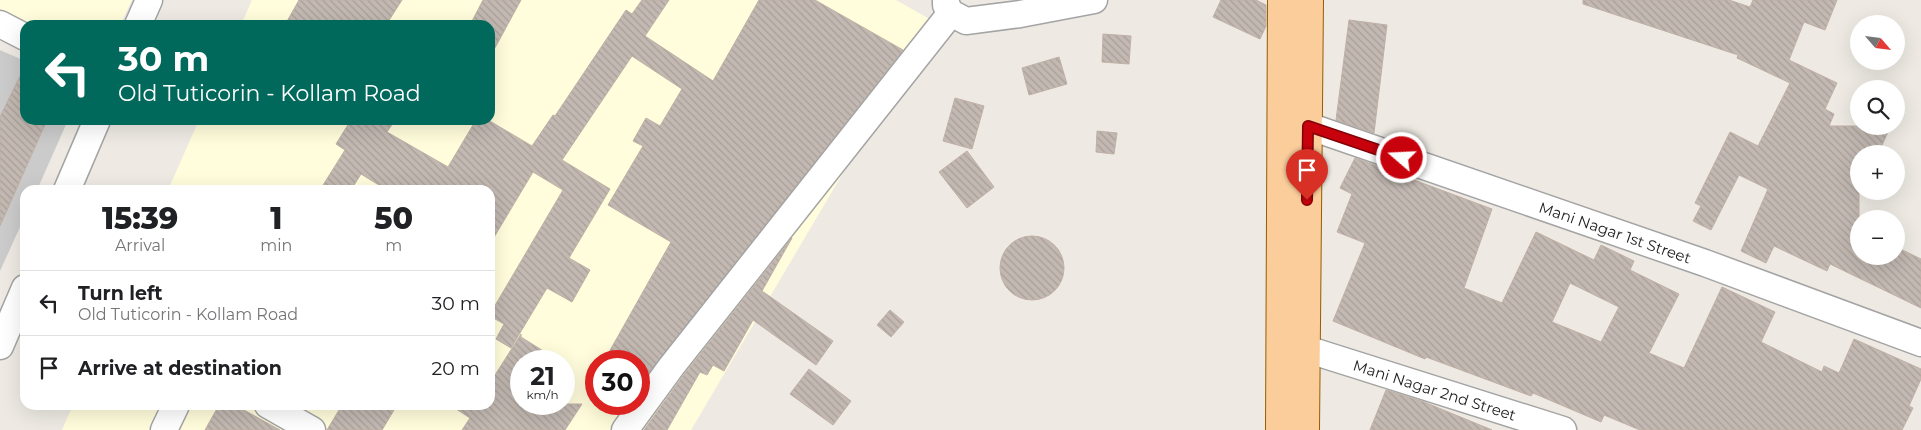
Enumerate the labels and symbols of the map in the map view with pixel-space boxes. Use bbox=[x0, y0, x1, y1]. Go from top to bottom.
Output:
north arrow bbox=[1850, 15, 1905, 70]
position arrow bbox=[1375, 131, 1427, 183]
pin bbox=[1286, 149, 1328, 200]
street label: Mani Nagar 1st Street bbox=[1537, 197, 1694, 267]
speed limit sign: 30 bbox=[585, 350, 650, 415]
street label: Mani Nagar 2nd Street bbox=[1351, 355, 1519, 424]

